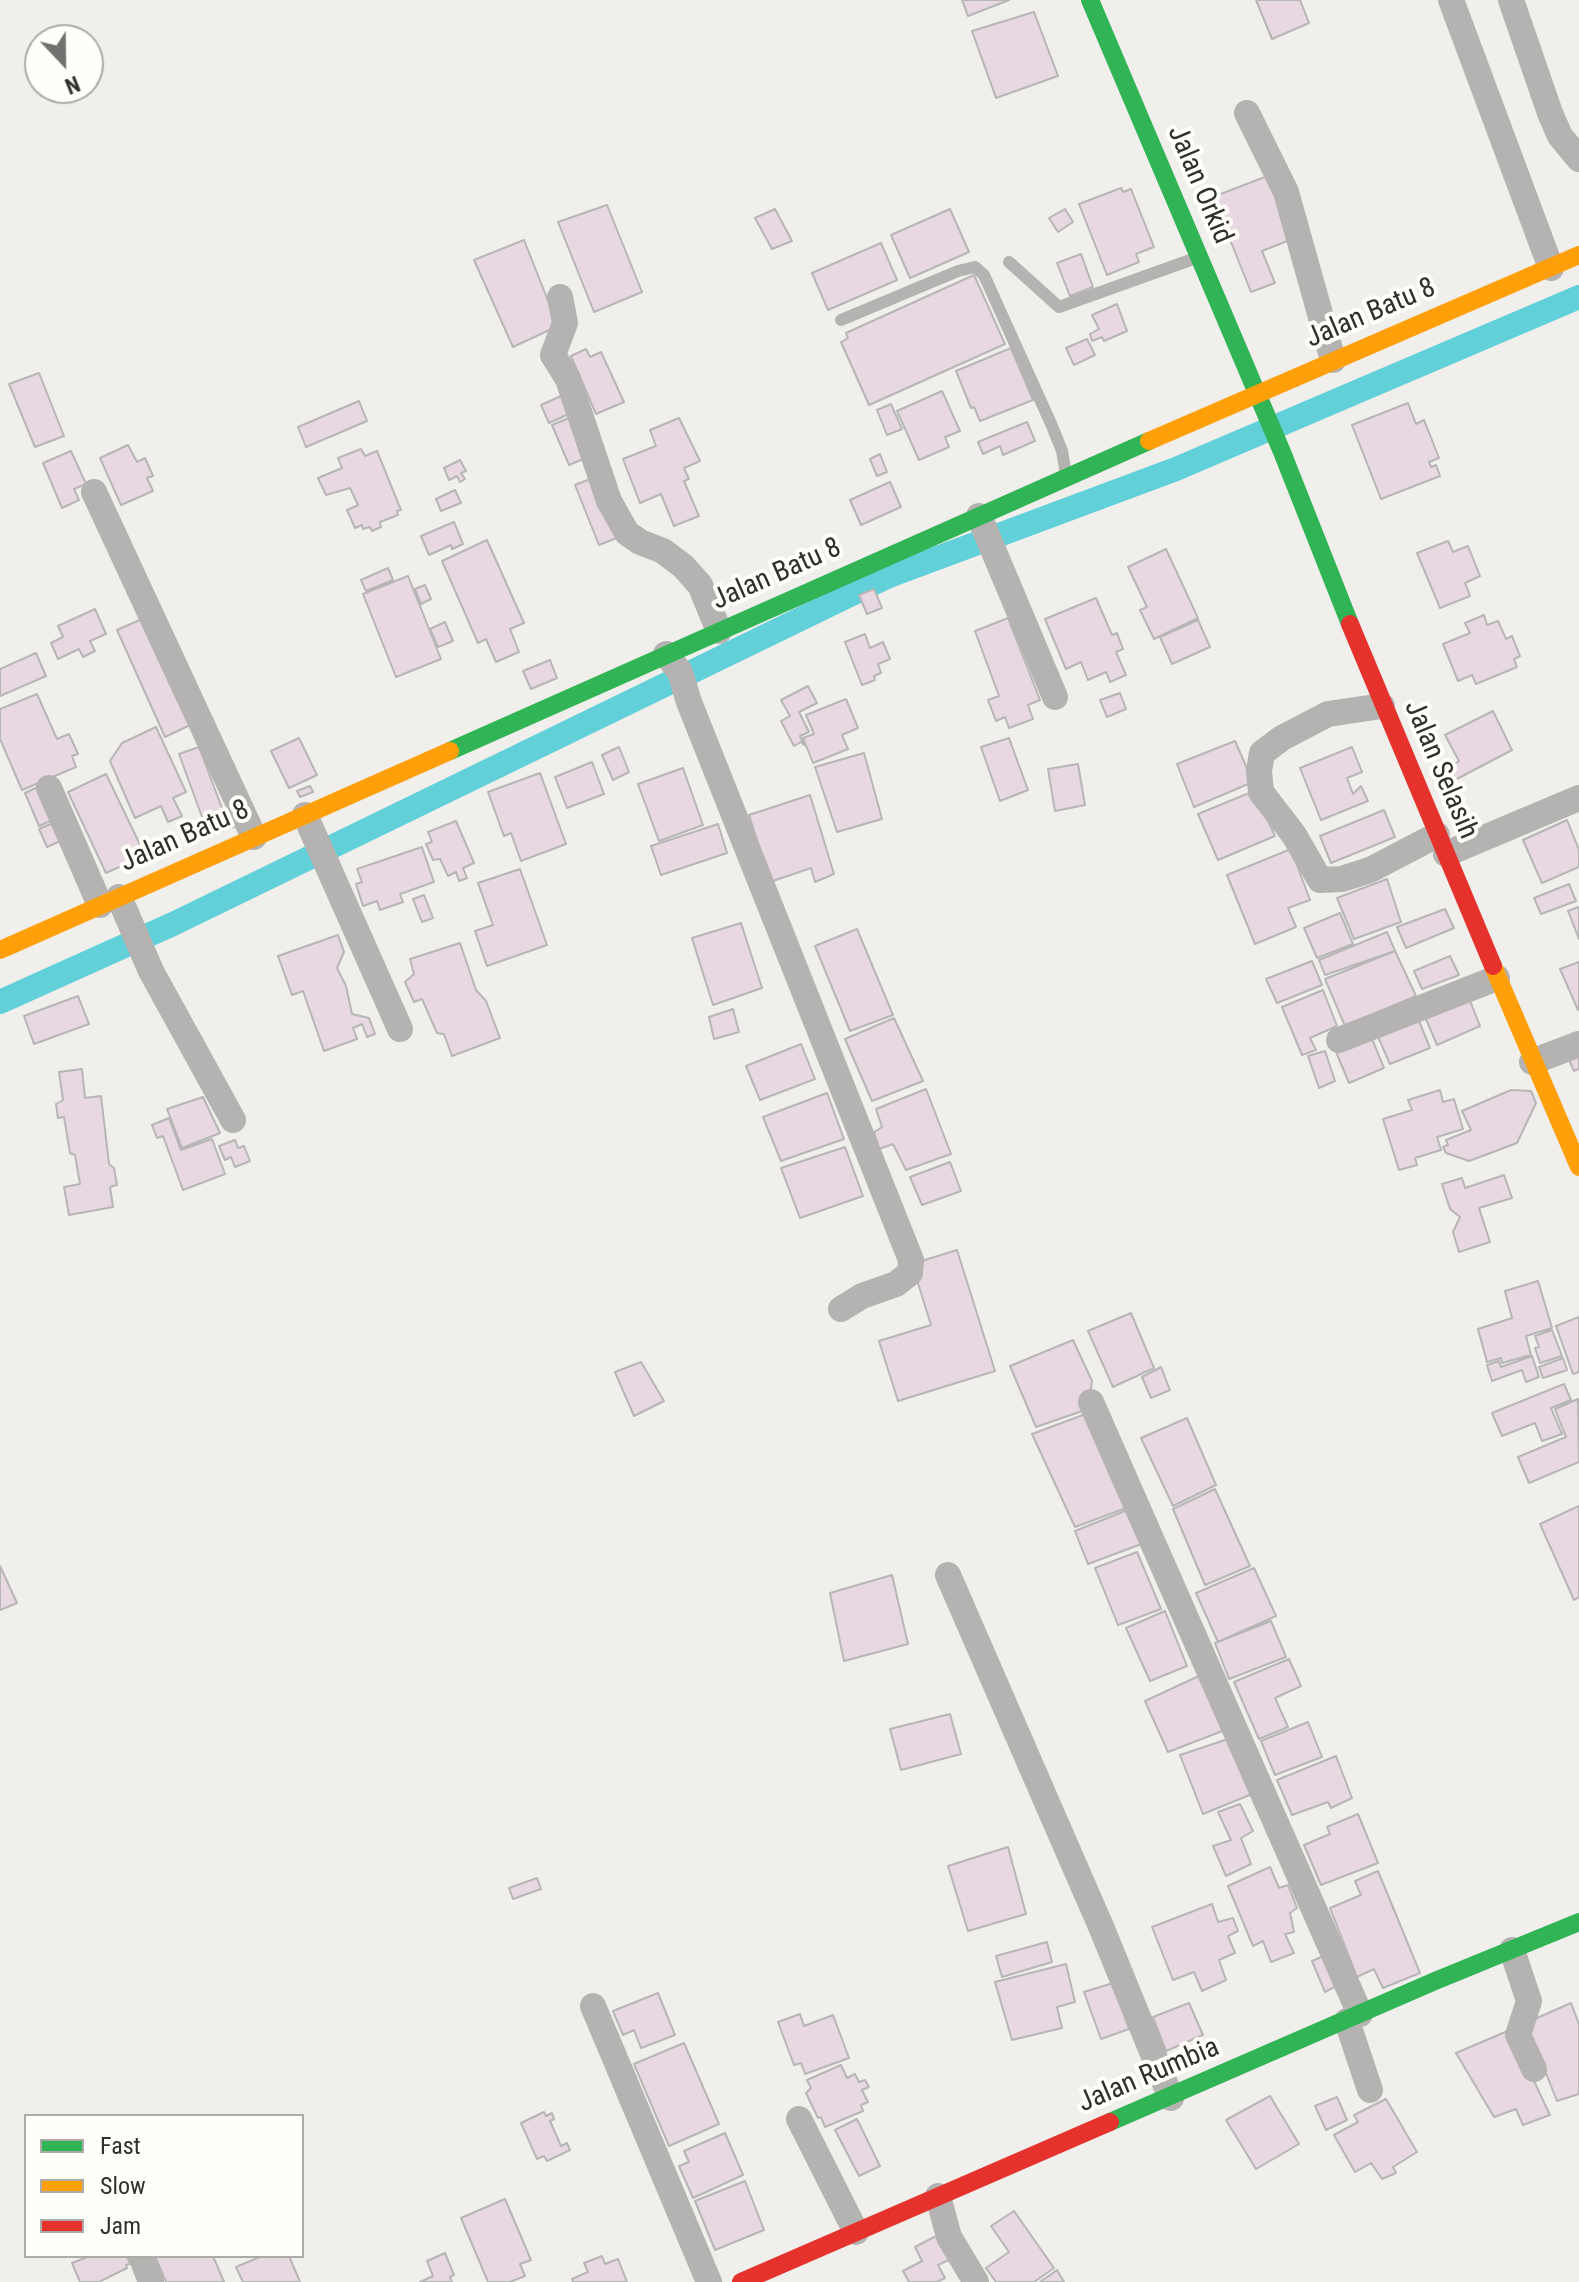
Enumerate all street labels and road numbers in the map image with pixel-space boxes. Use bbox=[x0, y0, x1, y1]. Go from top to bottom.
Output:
street label: Jalan Orkid bbox=[1159, 121, 1239, 249]
street label: Jalan Batu 8 bbox=[1301, 272, 1441, 356]
street label: Jalan Batu 8 bbox=[707, 532, 847, 618]
street label: Jalan Selasih bbox=[1396, 696, 1484, 844]
street label: Jalan Batu 8 bbox=[115, 794, 255, 880]
street label: Jalan Rumbia bbox=[1073, 2031, 1225, 2121]

